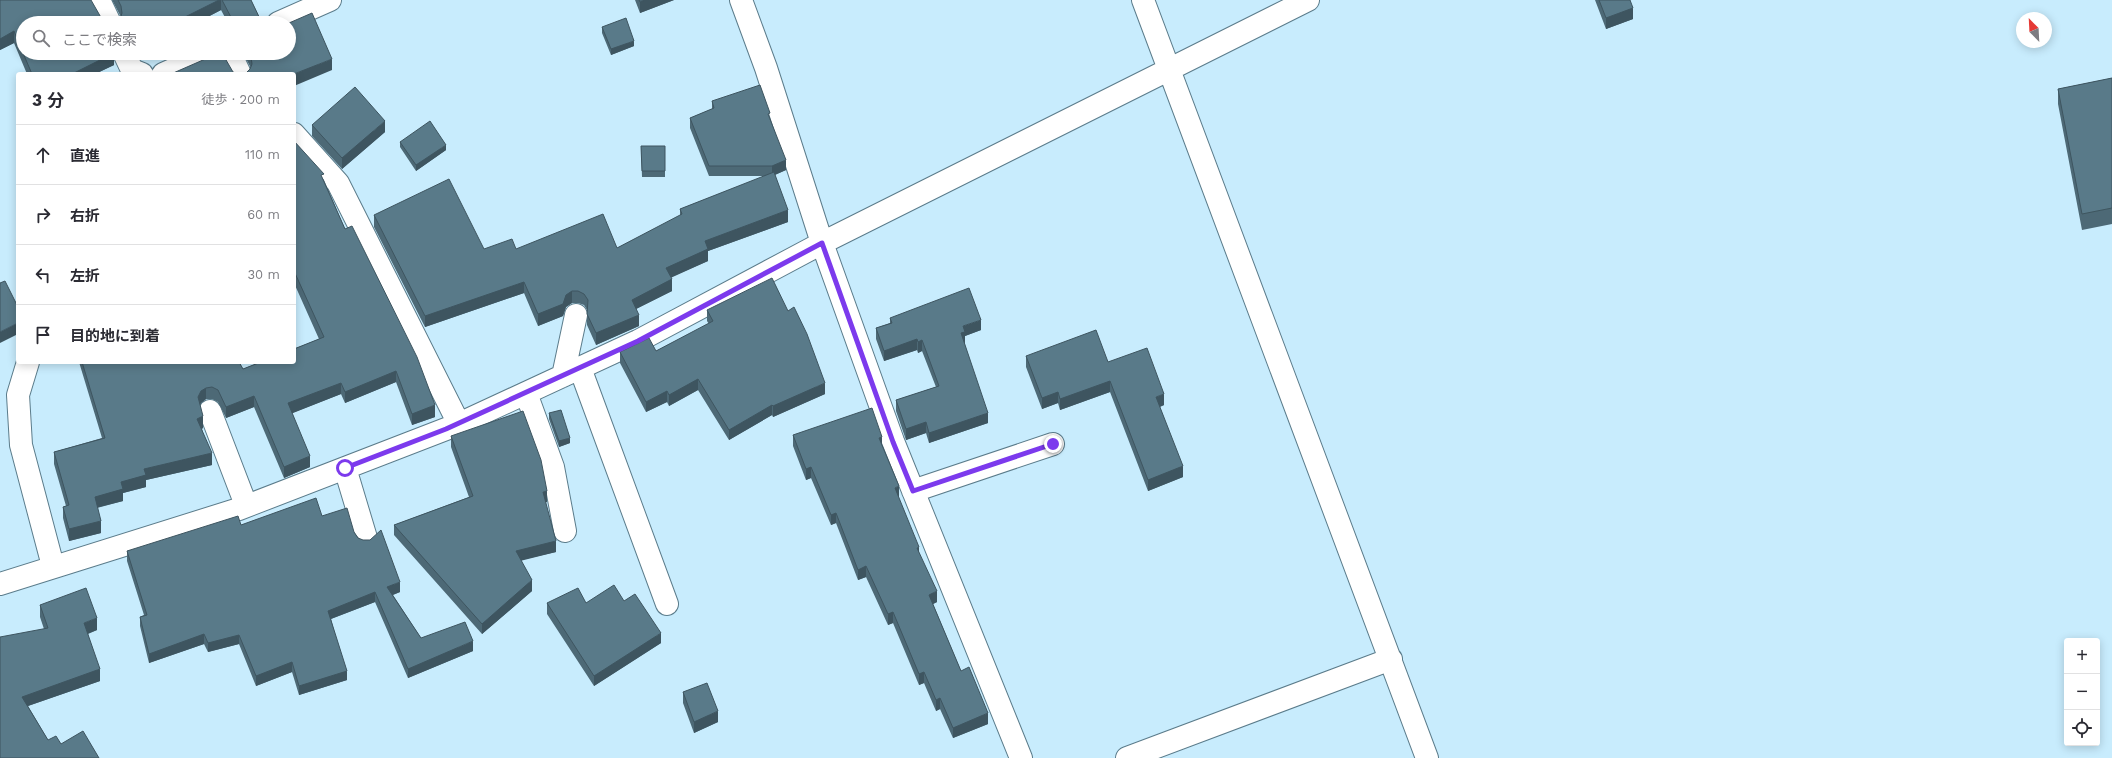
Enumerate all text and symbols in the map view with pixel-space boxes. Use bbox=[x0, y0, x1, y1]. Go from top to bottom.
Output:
north arrow bbox=[2016, 12, 2052, 48]
search box bbox=[16, 16, 296, 60]
icon: search bbox=[30, 27, 52, 49]
text: ここで検索 bbox=[62, 31, 137, 49]
text: 3 分 bbox=[32, 90, 64, 110]
text: 徒歩 · 200 m bbox=[202, 92, 280, 107]
icon: ahead bbox=[32, 144, 54, 166]
text: 直進 bbox=[70, 147, 100, 165]
text: 110 m bbox=[245, 147, 280, 162]
icon: right bbox=[32, 204, 54, 226]
text: 右折 bbox=[70, 207, 100, 225]
text: 60 m bbox=[247, 207, 280, 222]
icon: left bbox=[32, 264, 54, 286]
text: 左折 bbox=[70, 267, 100, 285]
text: 30 m bbox=[248, 267, 280, 282]
icon: arrive bbox=[32, 324, 54, 346]
text: 目的地に到着 bbox=[70, 327, 160, 345]
route end bbox=[1044, 435, 1062, 453]
route start bbox=[336, 459, 354, 477]
map controls bbox=[2064, 638, 2100, 746]
button: + bbox=[2064, 638, 2100, 674]
button: − bbox=[2064, 674, 2100, 710]
button: locate bbox=[2064, 710, 2100, 746]

